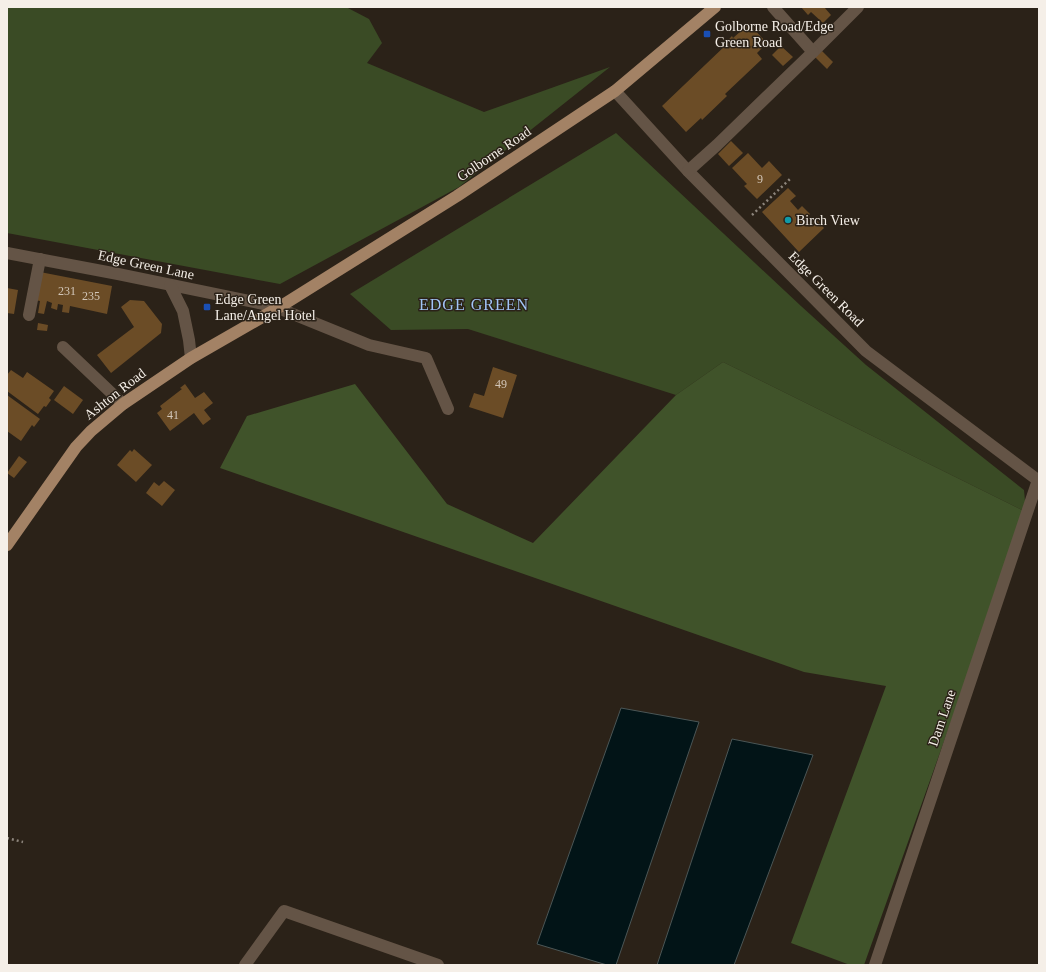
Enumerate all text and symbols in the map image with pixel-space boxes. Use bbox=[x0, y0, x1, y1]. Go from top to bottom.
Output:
place label: Golborne Road/Edge Green Road bbox=[715, 19, 834, 50]
marker: Golborne Road/Edge Green Road bbox=[702, 29, 712, 39]
street label: Golborne Road bbox=[454, 124, 534, 184]
house number: 9 bbox=[757, 172, 763, 186]
place label: Birch View bbox=[796, 213, 861, 228]
marker: Birch View bbox=[783, 215, 793, 225]
street label: Edge Green Lane bbox=[97, 247, 195, 283]
street label: Edge Green Road bbox=[786, 249, 866, 329]
house number: 231 bbox=[58, 284, 76, 298]
house number: 235 bbox=[82, 289, 100, 303]
place label: Edge Green Lane/Angel Hotel bbox=[215, 292, 316, 323]
district label: EDGE GREEN bbox=[419, 296, 529, 313]
marker: Edge Green Lane/Angel Hotel bbox=[202, 302, 212, 312]
street label: Ashton Road bbox=[81, 365, 149, 423]
house number: 49 bbox=[495, 377, 507, 391]
house number: 41 bbox=[167, 408, 179, 422]
street label: Dam Lane bbox=[925, 688, 959, 748]

